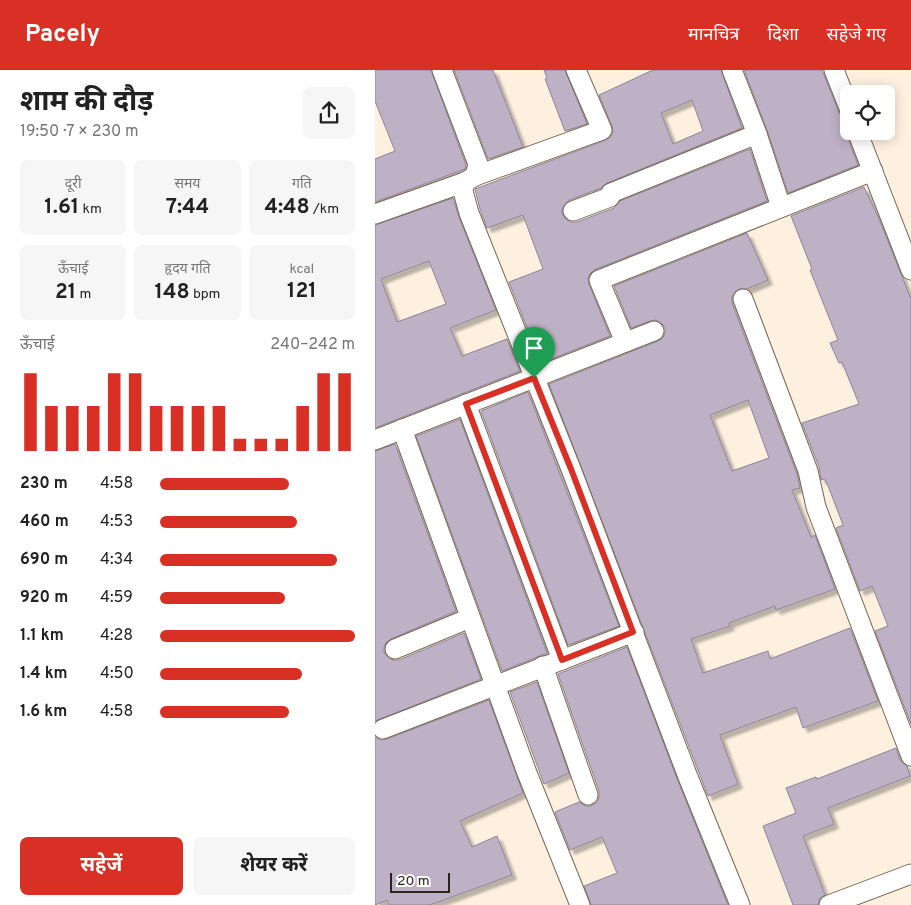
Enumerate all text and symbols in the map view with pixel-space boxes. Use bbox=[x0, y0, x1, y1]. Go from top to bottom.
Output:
text: Pacely bbox=[25, 20, 100, 50]
text: मानचित्र bbox=[688, 24, 739, 47]
text: दिशा bbox=[767, 24, 799, 47]
text: सहेजे गए bbox=[827, 24, 886, 47]
text: शाम की दौड़ bbox=[20, 85, 153, 121]
map controls bbox=[840, 85, 895, 140]
button: locate bbox=[840, 85, 895, 140]
button: share bbox=[303, 87, 355, 139]
text: 19:50 · 7 × 230 m bbox=[20, 122, 139, 142]
text: दूरी bbox=[65, 176, 82, 193]
text: समय bbox=[175, 176, 200, 193]
text: गति bbox=[292, 176, 312, 193]
text: 1.61 bbox=[44, 194, 79, 221]
text: 7:44 bbox=[166, 194, 209, 221]
text: 4:48 bbox=[264, 194, 310, 221]
text: km bbox=[79, 201, 102, 218]
text: /km bbox=[310, 201, 339, 218]
text: ऊँचाई bbox=[58, 261, 88, 278]
text: हृदय गति bbox=[164, 261, 211, 278]
text: kcal bbox=[289, 261, 314, 278]
text: 121 bbox=[287, 278, 317, 305]
text: 21 bbox=[55, 279, 76, 306]
text: 148 bbox=[155, 279, 190, 306]
text: m bbox=[76, 286, 91, 303]
text: bpm bbox=[190, 286, 220, 303]
pin bbox=[513, 327, 555, 378]
icon: arrive bbox=[520, 334, 548, 362]
text: ऊँचाई bbox=[20, 335, 55, 355]
text: 240–242 m bbox=[270, 335, 355, 355]
text: 230 m bbox=[20, 474, 68, 494]
text: 4:58 bbox=[100, 474, 133, 494]
text: 460 m bbox=[20, 512, 69, 532]
text: 4:53 bbox=[100, 512, 133, 532]
text: 690 m bbox=[20, 550, 68, 570]
text: 4:34 bbox=[100, 550, 133, 570]
text: 920 m bbox=[20, 588, 68, 608]
text: 4:59 bbox=[100, 588, 133, 608]
text: 1.1 km bbox=[20, 626, 64, 646]
text: 4:28 bbox=[100, 626, 133, 646]
text: 1.4 km bbox=[20, 664, 68, 684]
text: 4:50 bbox=[100, 664, 134, 684]
text: 1.6 km bbox=[20, 702, 67, 722]
text: 4:58 bbox=[100, 702, 133, 722]
button: सहेजें bbox=[20, 837, 183, 895]
button: शेयर करें bbox=[193, 837, 355, 895]
scale bar bbox=[390, 870, 450, 893]
text: 20 m bbox=[397, 873, 430, 890]

